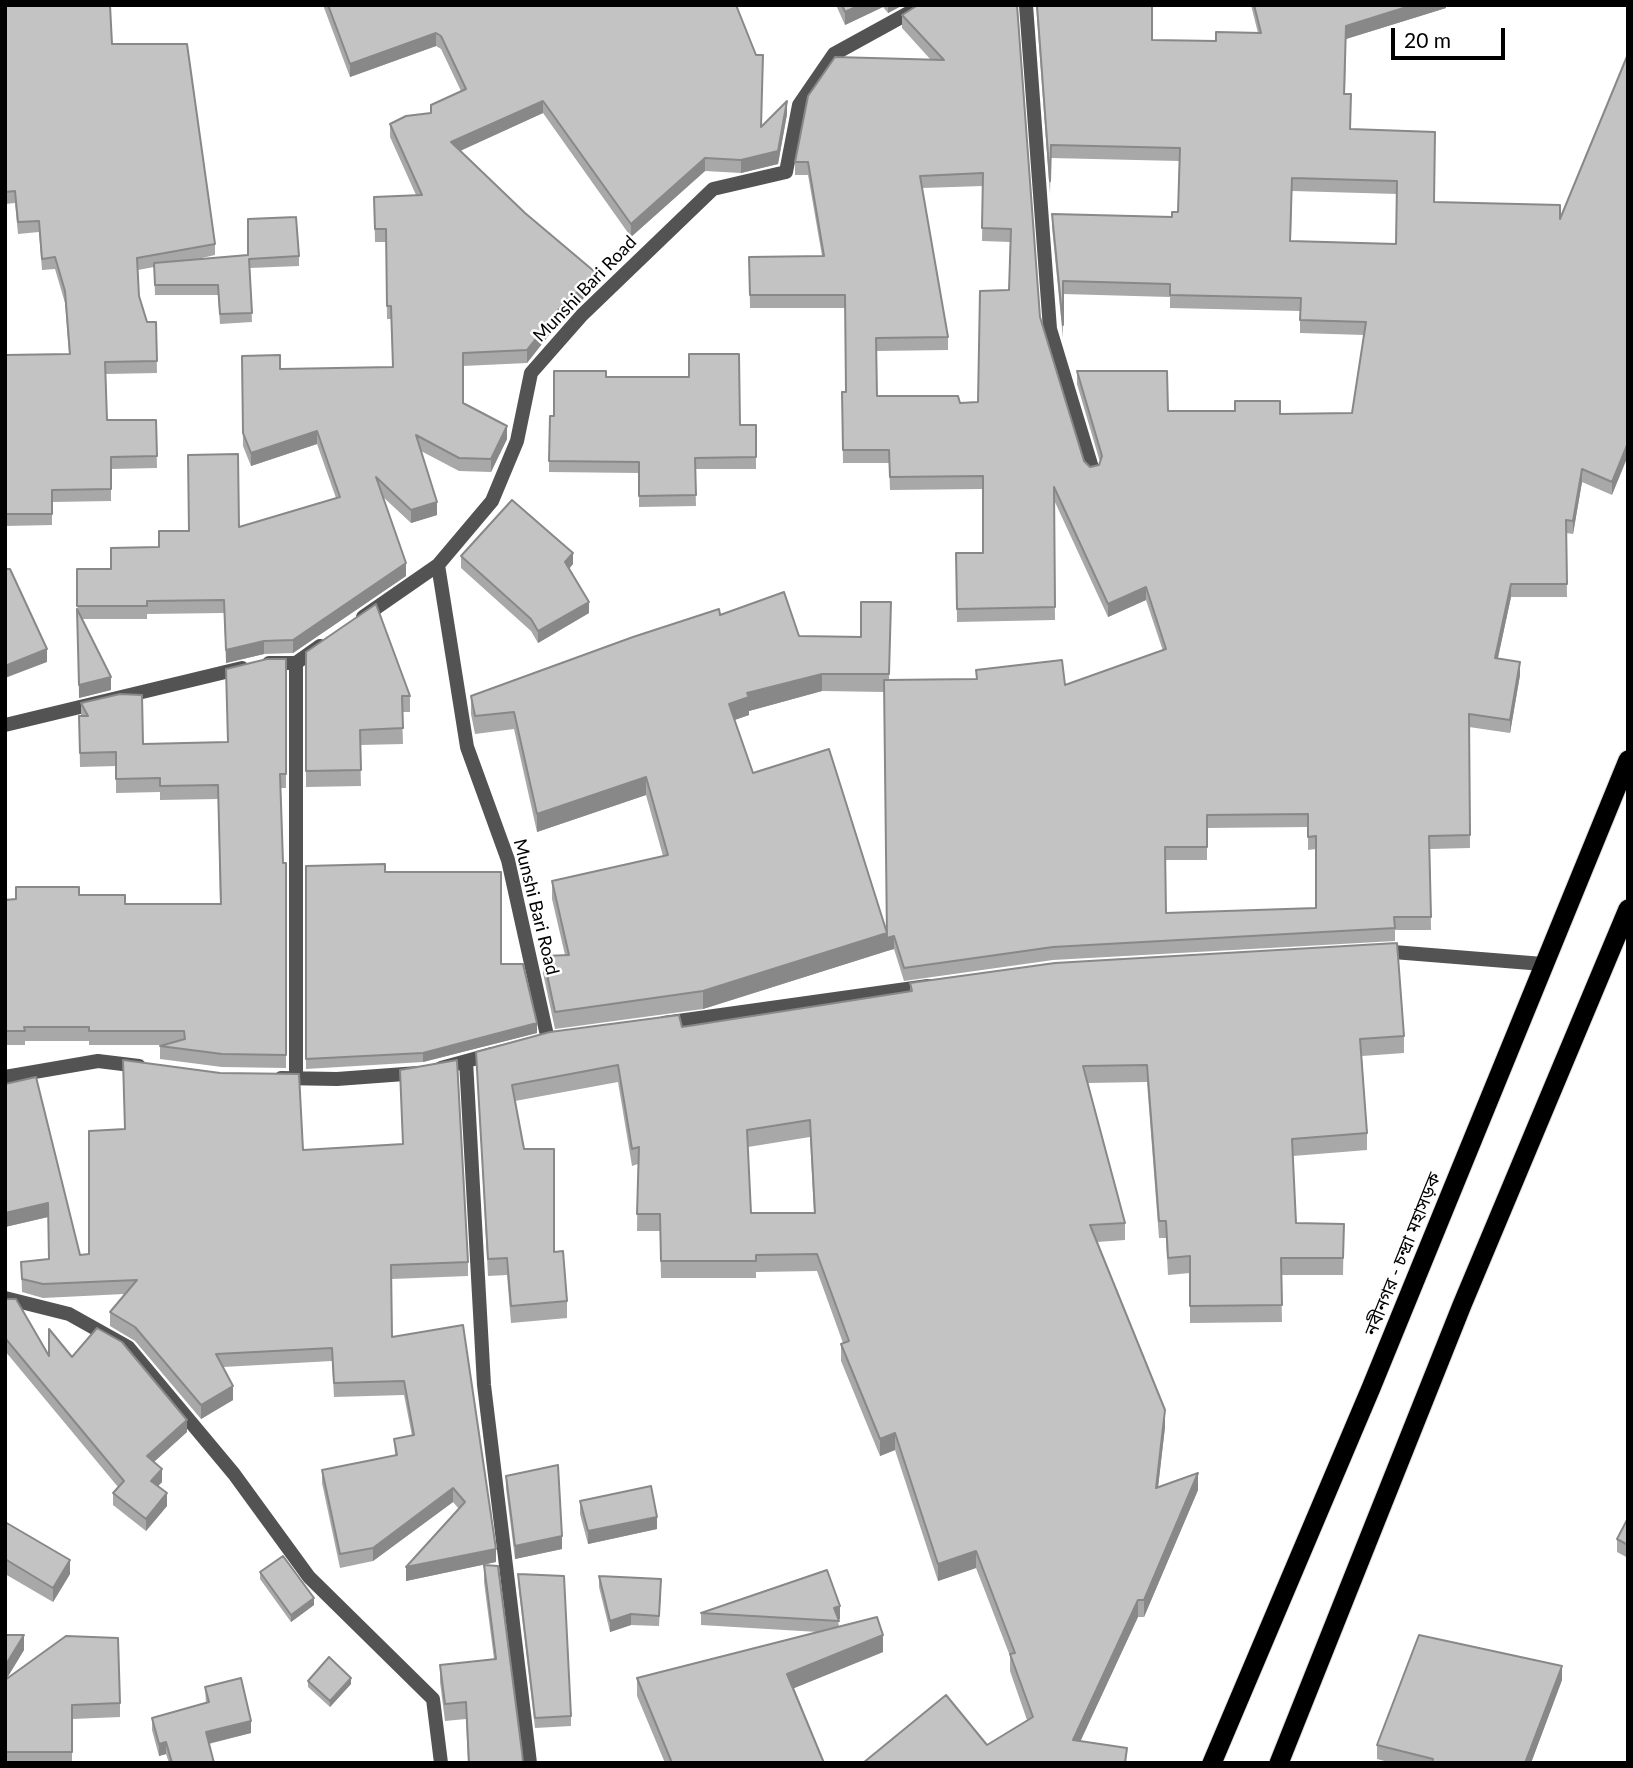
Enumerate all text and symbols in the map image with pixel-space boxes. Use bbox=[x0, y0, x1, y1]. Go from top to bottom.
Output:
scale bar bbox=[1395, 14, 1509, 58]
text: 20 m bbox=[1404, 27, 1451, 52]
street label: Munshi Bari Road bbox=[529, 231, 641, 347]
street label: Munshi Bari Road bbox=[509, 837, 563, 977]
street label: নবীনগর - চন্দ্রা মহাসড়ক bbox=[1360, 1169, 1446, 1339]

